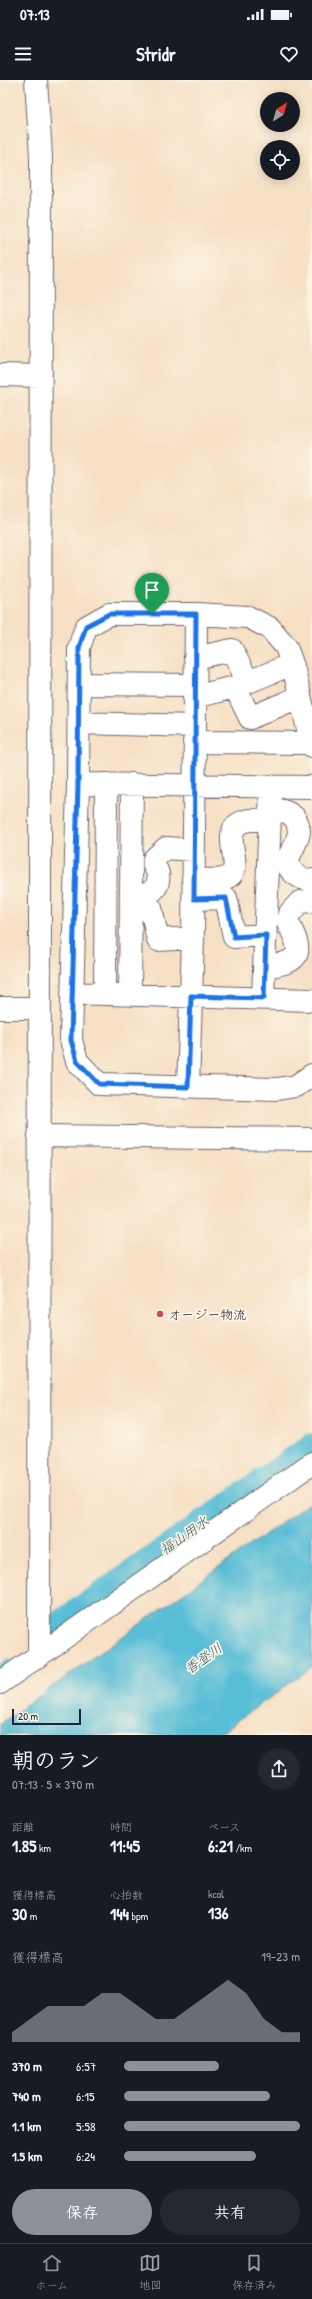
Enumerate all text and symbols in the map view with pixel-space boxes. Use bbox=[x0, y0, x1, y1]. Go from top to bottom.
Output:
text: 07:13 bbox=[20, 4, 50, 25]
text: Stridr bbox=[136, 42, 176, 67]
icon: menu bbox=[12, 43, 34, 65]
icon: heart bbox=[278, 43, 300, 65]
north arrow bbox=[260, 92, 300, 132]
map controls bbox=[260, 92, 300, 180]
button: locate bbox=[260, 140, 300, 180]
pin bbox=[135, 573, 169, 614]
icon: arrive bbox=[141, 579, 163, 601]
place label: オージー物流 bbox=[168, 1305, 246, 1323]
marker: オージー物流 bbox=[155, 1309, 165, 1319]
water label: 福山用水 bbox=[156, 1511, 212, 1559]
water label: 香登川 bbox=[180, 1638, 226, 1678]
scale bar bbox=[12, 1707, 81, 1726]
text: 20 m bbox=[18, 1709, 38, 1723]
text: 朝のラン bbox=[12, 1745, 100, 1775]
button: share bbox=[258, 1748, 300, 1790]
text: 07:13 · 5 × 370 m bbox=[12, 1775, 94, 1793]
text: 距離 bbox=[12, 1820, 34, 1834]
text: 時間 bbox=[110, 1820, 132, 1834]
text: ペース bbox=[208, 1820, 240, 1834]
text: 1.85 bbox=[12, 1834, 36, 1857]
text: 11:45 bbox=[110, 1834, 140, 1857]
text: 6:21 bbox=[208, 1834, 233, 1857]
text: km bbox=[36, 1841, 51, 1855]
text: /km bbox=[233, 1841, 252, 1855]
text: kcal bbox=[208, 1887, 224, 1901]
text: 獲得標高 bbox=[12, 1888, 56, 1902]
text: 心拍数 bbox=[110, 1888, 143, 1902]
text: 136 bbox=[208, 1901, 229, 1924]
text: 30 bbox=[12, 1902, 27, 1925]
text: 144 bbox=[110, 1902, 129, 1925]
text: m bbox=[27, 1909, 37, 1923]
text: bpm bbox=[129, 1909, 148, 1923]
text: 19–23 m bbox=[261, 1947, 300, 1965]
text: 獲得標高 bbox=[12, 1948, 64, 1966]
text: 370 m bbox=[12, 2057, 42, 2075]
text: 6:57 bbox=[76, 2057, 96, 2075]
text: 740 m bbox=[12, 2087, 41, 2105]
text: 6:15 bbox=[76, 2087, 94, 2105]
text: 1.1 km bbox=[12, 2117, 41, 2135]
text: 5:58 bbox=[76, 2117, 96, 2135]
text: 1.5 km bbox=[12, 2147, 42, 2165]
text: 6:24 bbox=[76, 2147, 95, 2165]
button: 保存 bbox=[12, 2189, 152, 2235]
button: 共有 bbox=[160, 2189, 300, 2235]
tab: ホーム bbox=[36, 2252, 68, 2292]
tab: 地図 bbox=[139, 2252, 161, 2292]
tab: 保存済み bbox=[232, 2252, 276, 2292]

